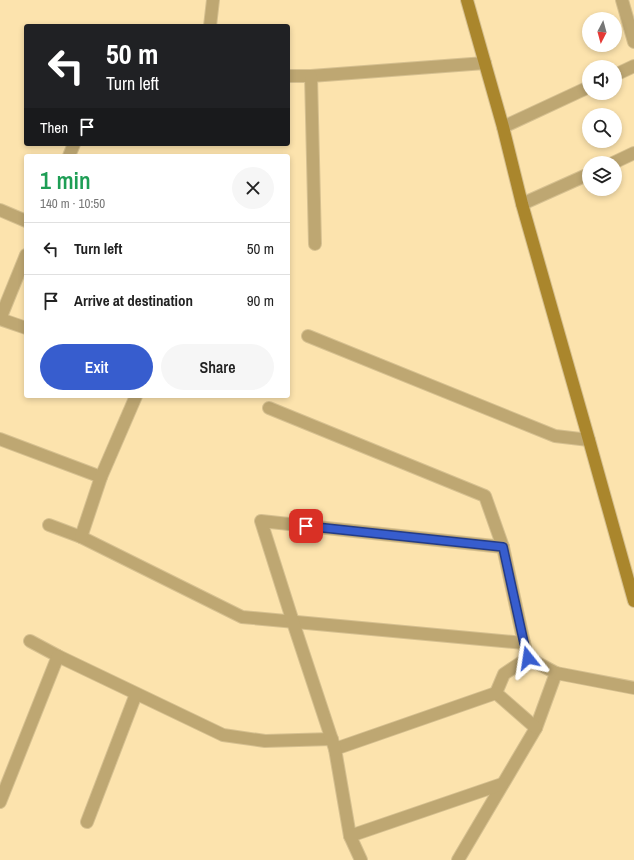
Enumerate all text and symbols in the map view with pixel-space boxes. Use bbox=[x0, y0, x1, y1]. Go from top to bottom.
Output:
north arrow bbox=[582, 12, 622, 52]
map controls bbox=[582, 12, 622, 196]
text: 50 m bbox=[106, 35, 158, 73]
icon: left bbox=[40, 40, 92, 92]
button: sound bbox=[582, 60, 622, 100]
text: Turn left bbox=[106, 71, 159, 96]
button: search bbox=[582, 108, 622, 148]
icon: arrive bbox=[76, 116, 98, 138]
text: Then bbox=[40, 117, 68, 138]
button: layers bbox=[582, 156, 622, 196]
text: 1 min bbox=[40, 164, 91, 196]
button: close bbox=[232, 167, 274, 209]
text: 140 m · 10:50 bbox=[40, 195, 105, 212]
icon: left bbox=[40, 238, 62, 260]
text: Turn left bbox=[74, 238, 122, 259]
text: 50 m bbox=[247, 238, 274, 259]
icon: arrive bbox=[40, 290, 62, 312]
text: Arrive at destination bbox=[74, 290, 193, 311]
text: 90 m bbox=[247, 290, 274, 311]
button: Exit bbox=[40, 344, 153, 390]
button: Share bbox=[161, 344, 274, 390]
pin bbox=[289, 509, 323, 543]
icon: arrive bbox=[295, 515, 317, 537]
position arrow bbox=[507, 637, 549, 679]

